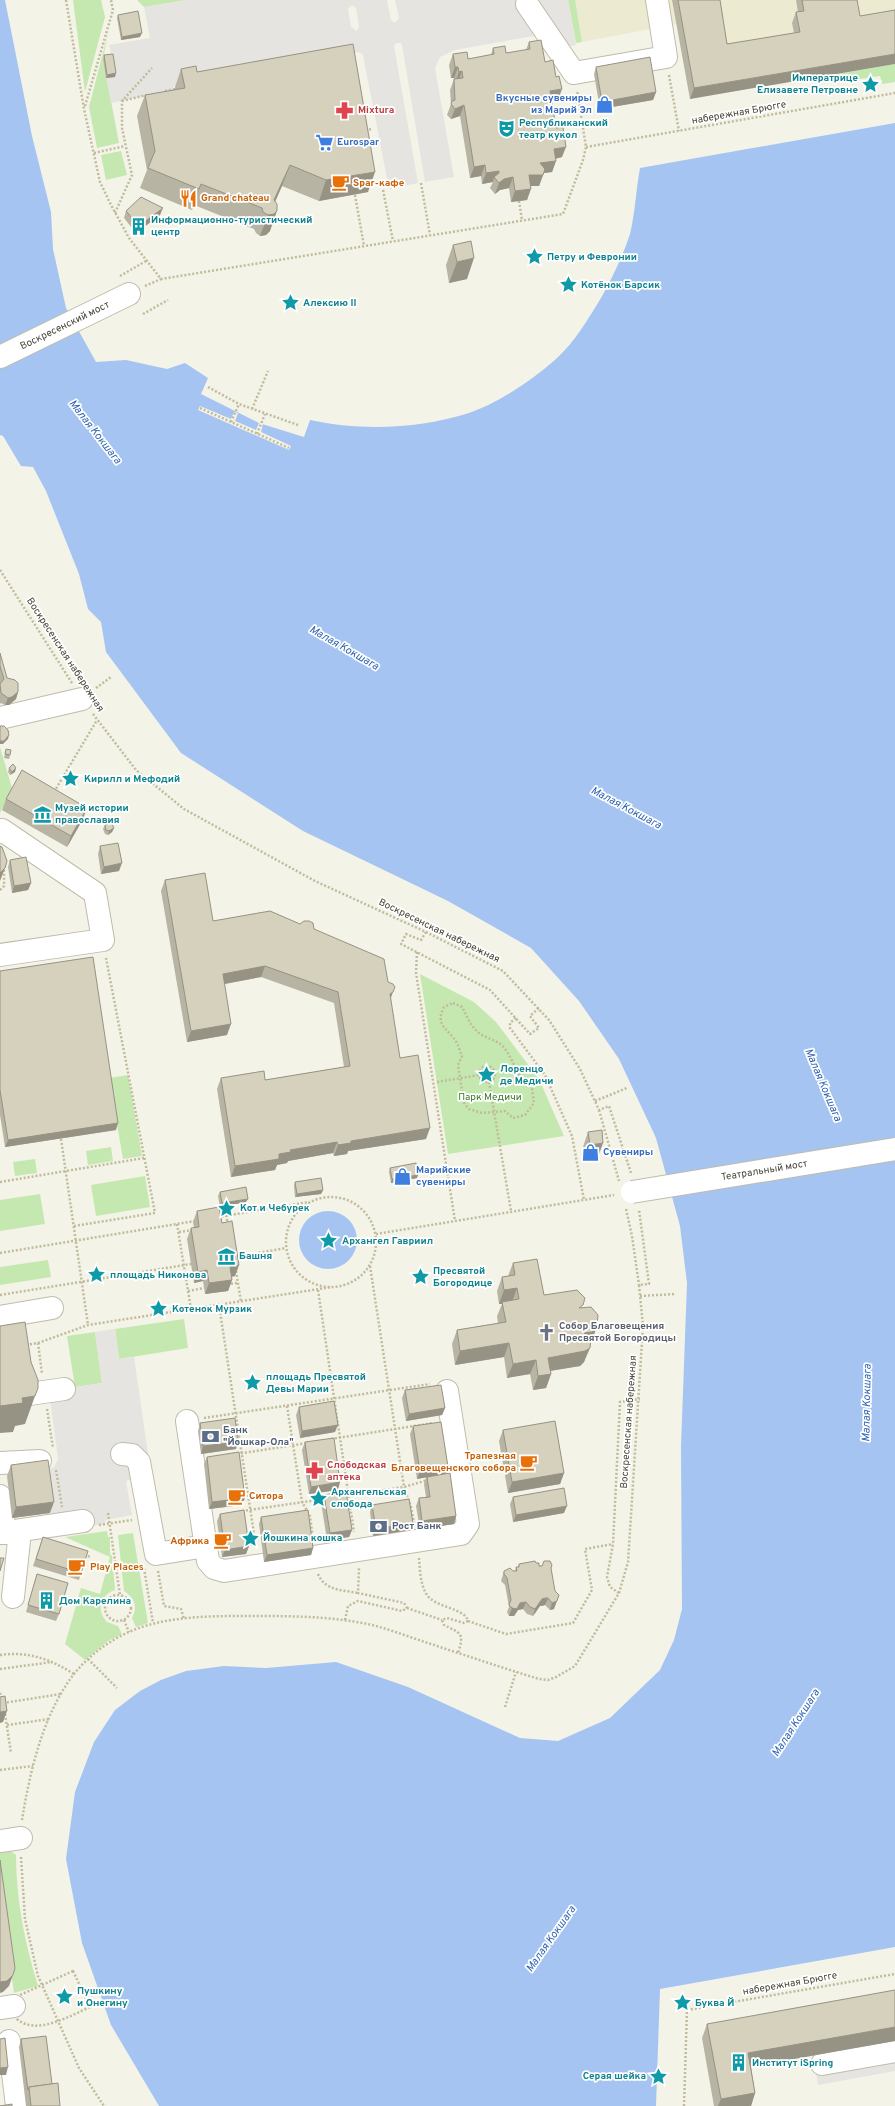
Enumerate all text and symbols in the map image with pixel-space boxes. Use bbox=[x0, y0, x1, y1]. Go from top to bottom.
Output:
place label: Императрице Елизавете Петровне bbox=[757, 72, 858, 97]
place icon: Императрице Елизавете Петровне bbox=[861, 74, 881, 94]
place label: Вкусные сувениры из Марий Эл bbox=[496, 92, 592, 117]
shop icon: Вкусные сувениры из Марий Эл bbox=[595, 94, 615, 114]
street label: набережная Брюгге bbox=[691, 98, 787, 128]
pharmacy icon: Mixtura bbox=[335, 100, 355, 120]
place label: Mixtura bbox=[358, 104, 394, 117]
place label: Республиканский театр кукол bbox=[519, 117, 608, 142]
theatre icon: Республиканский театр кукол bbox=[496, 119, 516, 139]
supermarket icon: Eurospar bbox=[314, 132, 334, 152]
place label: Eurospar bbox=[337, 136, 380, 149]
cafe icon: Spar-кафе bbox=[330, 173, 350, 193]
place label: Spar-кафе bbox=[353, 177, 405, 190]
restaurant icon: Grand chateau bbox=[178, 188, 198, 208]
place label: Grand chateau bbox=[201, 192, 269, 205]
place label: Информационно-туристический центр bbox=[151, 214, 312, 239]
building icon: Информационно-туристический центр bbox=[128, 216, 148, 236]
place icon: Петру и Февронии bbox=[524, 247, 544, 267]
place label: Петру и Февронии bbox=[547, 251, 637, 264]
place icon: Котёнок Барсик bbox=[558, 275, 578, 295]
place label: Котёнок Барсик bbox=[581, 279, 660, 292]
place icon: Алексию II bbox=[280, 293, 300, 313]
place label: Алексию II bbox=[303, 297, 356, 310]
street label: Воскресенский мост bbox=[18, 298, 112, 353]
water label: Малая Кокшага bbox=[66, 397, 125, 467]
street label: Воскресенская набережная bbox=[23, 595, 107, 715]
water label: Малая Кокшага bbox=[307, 622, 381, 674]
place icon: Кирилл и Мефодий bbox=[61, 769, 81, 789]
place label: Кирилл и Мефодий bbox=[84, 773, 180, 786]
water label: Малая Кокшага bbox=[588, 784, 664, 833]
place label: Музей истории православия bbox=[55, 802, 129, 827]
museum icon: Музей истории православия bbox=[32, 804, 52, 824]
street label: Воскресенская набережная bbox=[376, 896, 502, 966]
water label: Малая Кокшага bbox=[801, 1046, 845, 1124]
place label: Лоренцо де Медичи bbox=[500, 1063, 554, 1088]
place icon: Лоренцо де Медичи bbox=[477, 1065, 497, 1085]
park label: Парк Медичи bbox=[458, 1091, 522, 1104]
shop icon: Сувениры bbox=[580, 1142, 600, 1162]
place label: Сувениры bbox=[603, 1146, 653, 1159]
street label: Театральный мост bbox=[720, 1157, 809, 1184]
place label: Марийские сувениры bbox=[416, 1164, 471, 1189]
shop icon: Марийские сувениры bbox=[393, 1166, 413, 1186]
place icon: Кот и Чебурек bbox=[217, 1198, 237, 1218]
place label: Кот и Чебурек bbox=[240, 1202, 310, 1215]
place icon: Архангел Гавриил bbox=[319, 1231, 339, 1251]
place label: Архангел Гавриил bbox=[342, 1235, 433, 1248]
museum icon: Башня bbox=[216, 1246, 236, 1266]
place label: Башня bbox=[239, 1250, 272, 1263]
place icon: площадь Никонова bbox=[87, 1265, 107, 1285]
place label: Пресвятой Богородице bbox=[433, 1265, 493, 1290]
place icon: Пресвятой Богородице bbox=[410, 1267, 430, 1287]
place label: площадь Никонова bbox=[110, 1269, 206, 1282]
place icon: Котенок Мурзик bbox=[149, 1299, 169, 1319]
place label: Котенок Мурзик bbox=[172, 1303, 252, 1316]
place label: Собор Благовещения Пресвятой Богородицы bbox=[559, 1320, 676, 1345]
church icon: Собор Благовещения Пресвятой Богородицы bbox=[536, 1322, 556, 1342]
street label: Воскресенская набережная bbox=[618, 1355, 640, 1489]
water label: Малая Кокшага bbox=[859, 1364, 875, 1442]
place label: площадь Пресвятой Девы Марии bbox=[266, 1371, 366, 1396]
place icon: площадь Пресвятой Девы Марии bbox=[243, 1373, 263, 1393]
place label: Банк "Йошкар-Ола" bbox=[223, 1424, 294, 1449]
bank icon: Банк "Йошкар-Ола" bbox=[200, 1426, 220, 1446]
place label: Трапезная Благовещенского собора bbox=[391, 1450, 516, 1475]
cafe icon: Трапезная Благовещенского собора bbox=[519, 1452, 539, 1472]
place label: Слободская аптека bbox=[327, 1459, 386, 1484]
pharmacy icon: Слободская аптека bbox=[304, 1461, 324, 1481]
cafe icon: Ситора bbox=[226, 1486, 246, 1506]
place label: Архангельская слобода bbox=[331, 1486, 407, 1511]
place icon: Архангельская слобода bbox=[308, 1488, 328, 1508]
place label: Ситора bbox=[249, 1490, 283, 1503]
bank icon: Рост Банк bbox=[369, 1516, 389, 1536]
place label: Рост Банк bbox=[392, 1520, 442, 1533]
place icon: Йошкина кошка bbox=[240, 1528, 260, 1548]
cafe icon: Африка bbox=[212, 1531, 232, 1551]
place label: Йошкина кошка bbox=[263, 1532, 342, 1545]
place label: Африка bbox=[170, 1535, 209, 1548]
cafe icon: Play Places bbox=[67, 1557, 87, 1577]
place label: Play Places bbox=[90, 1561, 144, 1574]
building icon: Дом Карелина bbox=[36, 1591, 56, 1611]
place label: Дом Карелина bbox=[59, 1595, 131, 1608]
water label: Малая Кокшага bbox=[769, 1686, 823, 1759]
water label: Малая Кокшага bbox=[523, 1903, 579, 1975]
street label: набережная Брюгге bbox=[742, 1969, 838, 1999]
place label: Пушкину и Онегину bbox=[77, 1985, 128, 2010]
place icon: Пушкину и Онегину bbox=[54, 1987, 74, 2007]
place icon: Буква Й bbox=[672, 1993, 692, 2013]
place label: Буква Й bbox=[695, 1997, 734, 2010]
building icon: Институт iSpring bbox=[729, 2053, 749, 2073]
place label: Институт iSpring bbox=[752, 2057, 833, 2070]
place icon: Серая шейка bbox=[649, 2066, 669, 2086]
place label: Серая шейка bbox=[583, 2070, 646, 2083]

